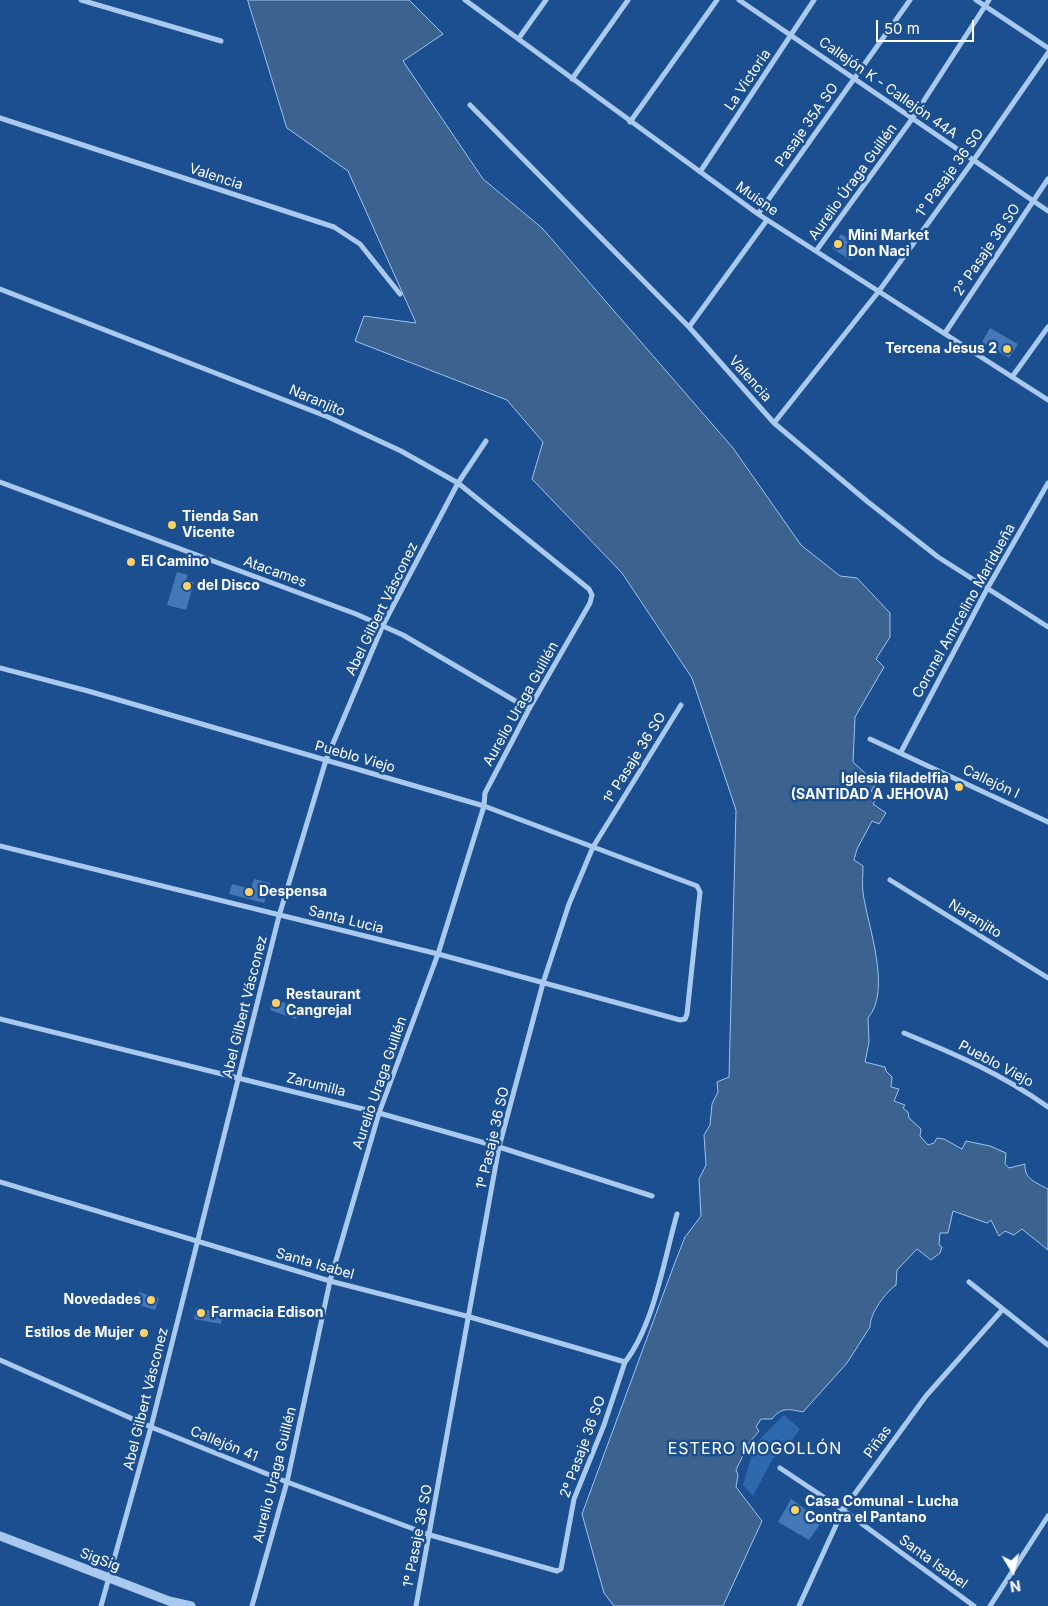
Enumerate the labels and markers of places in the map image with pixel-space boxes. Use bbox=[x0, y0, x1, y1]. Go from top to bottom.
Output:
place label: Mini Market Don Naci bbox=[848, 228, 929, 260]
marker: Mini Market Don Naci bbox=[832, 238, 844, 250]
place label: Tercena Jesus 2 bbox=[885, 341, 997, 357]
marker: Tercena Jesus 2 bbox=[1001, 343, 1013, 355]
place label: Tienda San Vicente bbox=[182, 509, 258, 542]
marker: Tienda San Vicente bbox=[166, 519, 178, 531]
place label: El Camino bbox=[141, 554, 209, 570]
marker: El Camino bbox=[125, 556, 137, 568]
place label: del Disco bbox=[197, 578, 260, 594]
marker: del Disco bbox=[181, 580, 193, 592]
place label: Iglesia filadelfia (SANTIDAD A JEHOVA) bbox=[791, 771, 949, 804]
marker: Iglesia filadelfia (SANTIDAD A JEHOVA) bbox=[953, 781, 965, 793]
place label: Despensa bbox=[259, 884, 327, 900]
marker: Despensa bbox=[243, 886, 255, 898]
place label: Restaurant Cangrejal bbox=[286, 987, 361, 1020]
marker: Restaurant Cangrejal bbox=[270, 997, 282, 1009]
place label: Novedades bbox=[64, 1292, 141, 1308]
marker: Novedades bbox=[145, 1294, 157, 1306]
place label: Farmacia Edison bbox=[211, 1305, 324, 1321]
marker: Farmacia Edison bbox=[195, 1307, 207, 1319]
place label: Estilos de Mujer bbox=[25, 1325, 134, 1341]
marker: Estilos de Mujer bbox=[138, 1327, 150, 1339]
place label: Casa Comunal - Lucha Contra el Pantano bbox=[805, 1494, 959, 1526]
marker: Casa Comunal - Lucha Contra el Pantano bbox=[789, 1504, 801, 1516]

